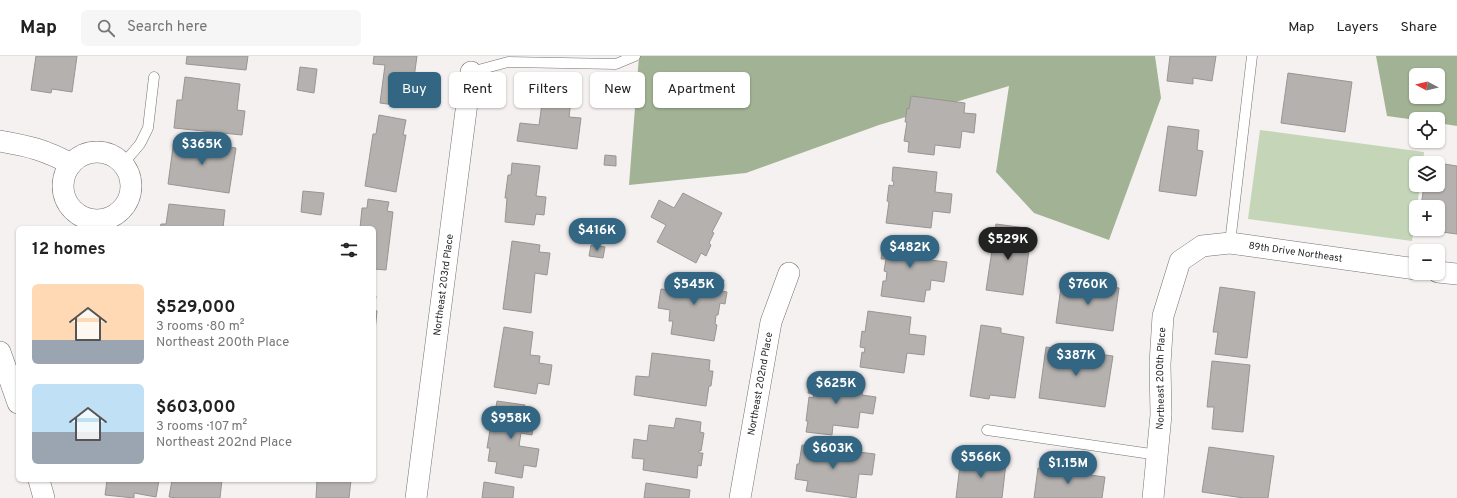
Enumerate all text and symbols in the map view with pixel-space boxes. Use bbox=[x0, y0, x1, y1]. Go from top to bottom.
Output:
search box bbox=[81, 10, 361, 46]
text: Map bbox=[20, 16, 57, 40]
icon: search bbox=[95, 17, 117, 39]
text: Search here bbox=[127, 18, 207, 37]
text: Map bbox=[1288, 19, 1314, 36]
text: Layers bbox=[1336, 19, 1378, 36]
text: Share bbox=[1400, 19, 1437, 36]
north arrow bbox=[1409, 68, 1445, 104]
map controls bbox=[1409, 68, 1445, 280]
chip: Buy bbox=[388, 72, 441, 108]
chip: Rent bbox=[449, 72, 506, 108]
chip: Filters bbox=[514, 72, 582, 108]
chip: New bbox=[590, 72, 645, 108]
chip: Apartment bbox=[653, 72, 750, 108]
button: locate bbox=[1409, 112, 1445, 148]
pin: $365K bbox=[174, 132, 230, 166]
text: $365K bbox=[182, 137, 222, 153]
button: layers bbox=[1409, 156, 1445, 192]
button: + bbox=[1409, 200, 1445, 236]
pin: $416K bbox=[569, 218, 625, 252]
text: $416K bbox=[578, 223, 616, 239]
pin: $529K bbox=[980, 227, 1036, 261]
text: $529K bbox=[988, 232, 1028, 248]
street label: Northeast 203rd Place bbox=[431, 233, 457, 336]
pin: $482K bbox=[882, 235, 938, 269]
text: 12 homes bbox=[32, 239, 106, 261]
icon: filters bbox=[338, 239, 360, 261]
street label: 89th Drive Northeast bbox=[1248, 239, 1344, 265]
text: $482K bbox=[889, 240, 931, 256]
button: − bbox=[1409, 244, 1445, 280]
pin: $545K bbox=[666, 272, 722, 306]
pin: $760K bbox=[1060, 272, 1116, 306]
text: $545K bbox=[673, 277, 715, 293]
text: $760K bbox=[1068, 277, 1108, 293]
text: $529,000 bbox=[156, 297, 235, 319]
icon: home bbox=[64, 300, 112, 348]
text: 3 rooms · 80 m² bbox=[156, 319, 244, 335]
street label: Northeast 200th Place bbox=[1153, 327, 1169, 430]
street label: Northeast 202nd Place bbox=[745, 331, 776, 436]
text: Northeast 200th Place bbox=[156, 335, 289, 351]
pin: $387K bbox=[1048, 343, 1104, 377]
text: $387K bbox=[1056, 348, 1096, 364]
pin: $625K bbox=[808, 371, 864, 405]
text: $625K bbox=[816, 376, 856, 392]
text: $603,000 bbox=[156, 397, 236, 419]
icon: home bbox=[64, 400, 112, 448]
pin: $958K bbox=[483, 406, 539, 440]
text: $958K bbox=[490, 411, 532, 427]
text: 3 rooms · 107 m² bbox=[156, 419, 247, 435]
text: Northeast 202nd Place bbox=[156, 435, 292, 451]
pin: $603K bbox=[805, 436, 861, 470]
text: $603K bbox=[812, 441, 854, 457]
pin: $566K bbox=[953, 445, 1009, 479]
text: $566K bbox=[961, 450, 1001, 466]
pin: $1.15M bbox=[1035, 451, 1101, 485]
text: $1.15M bbox=[1048, 456, 1088, 472]

